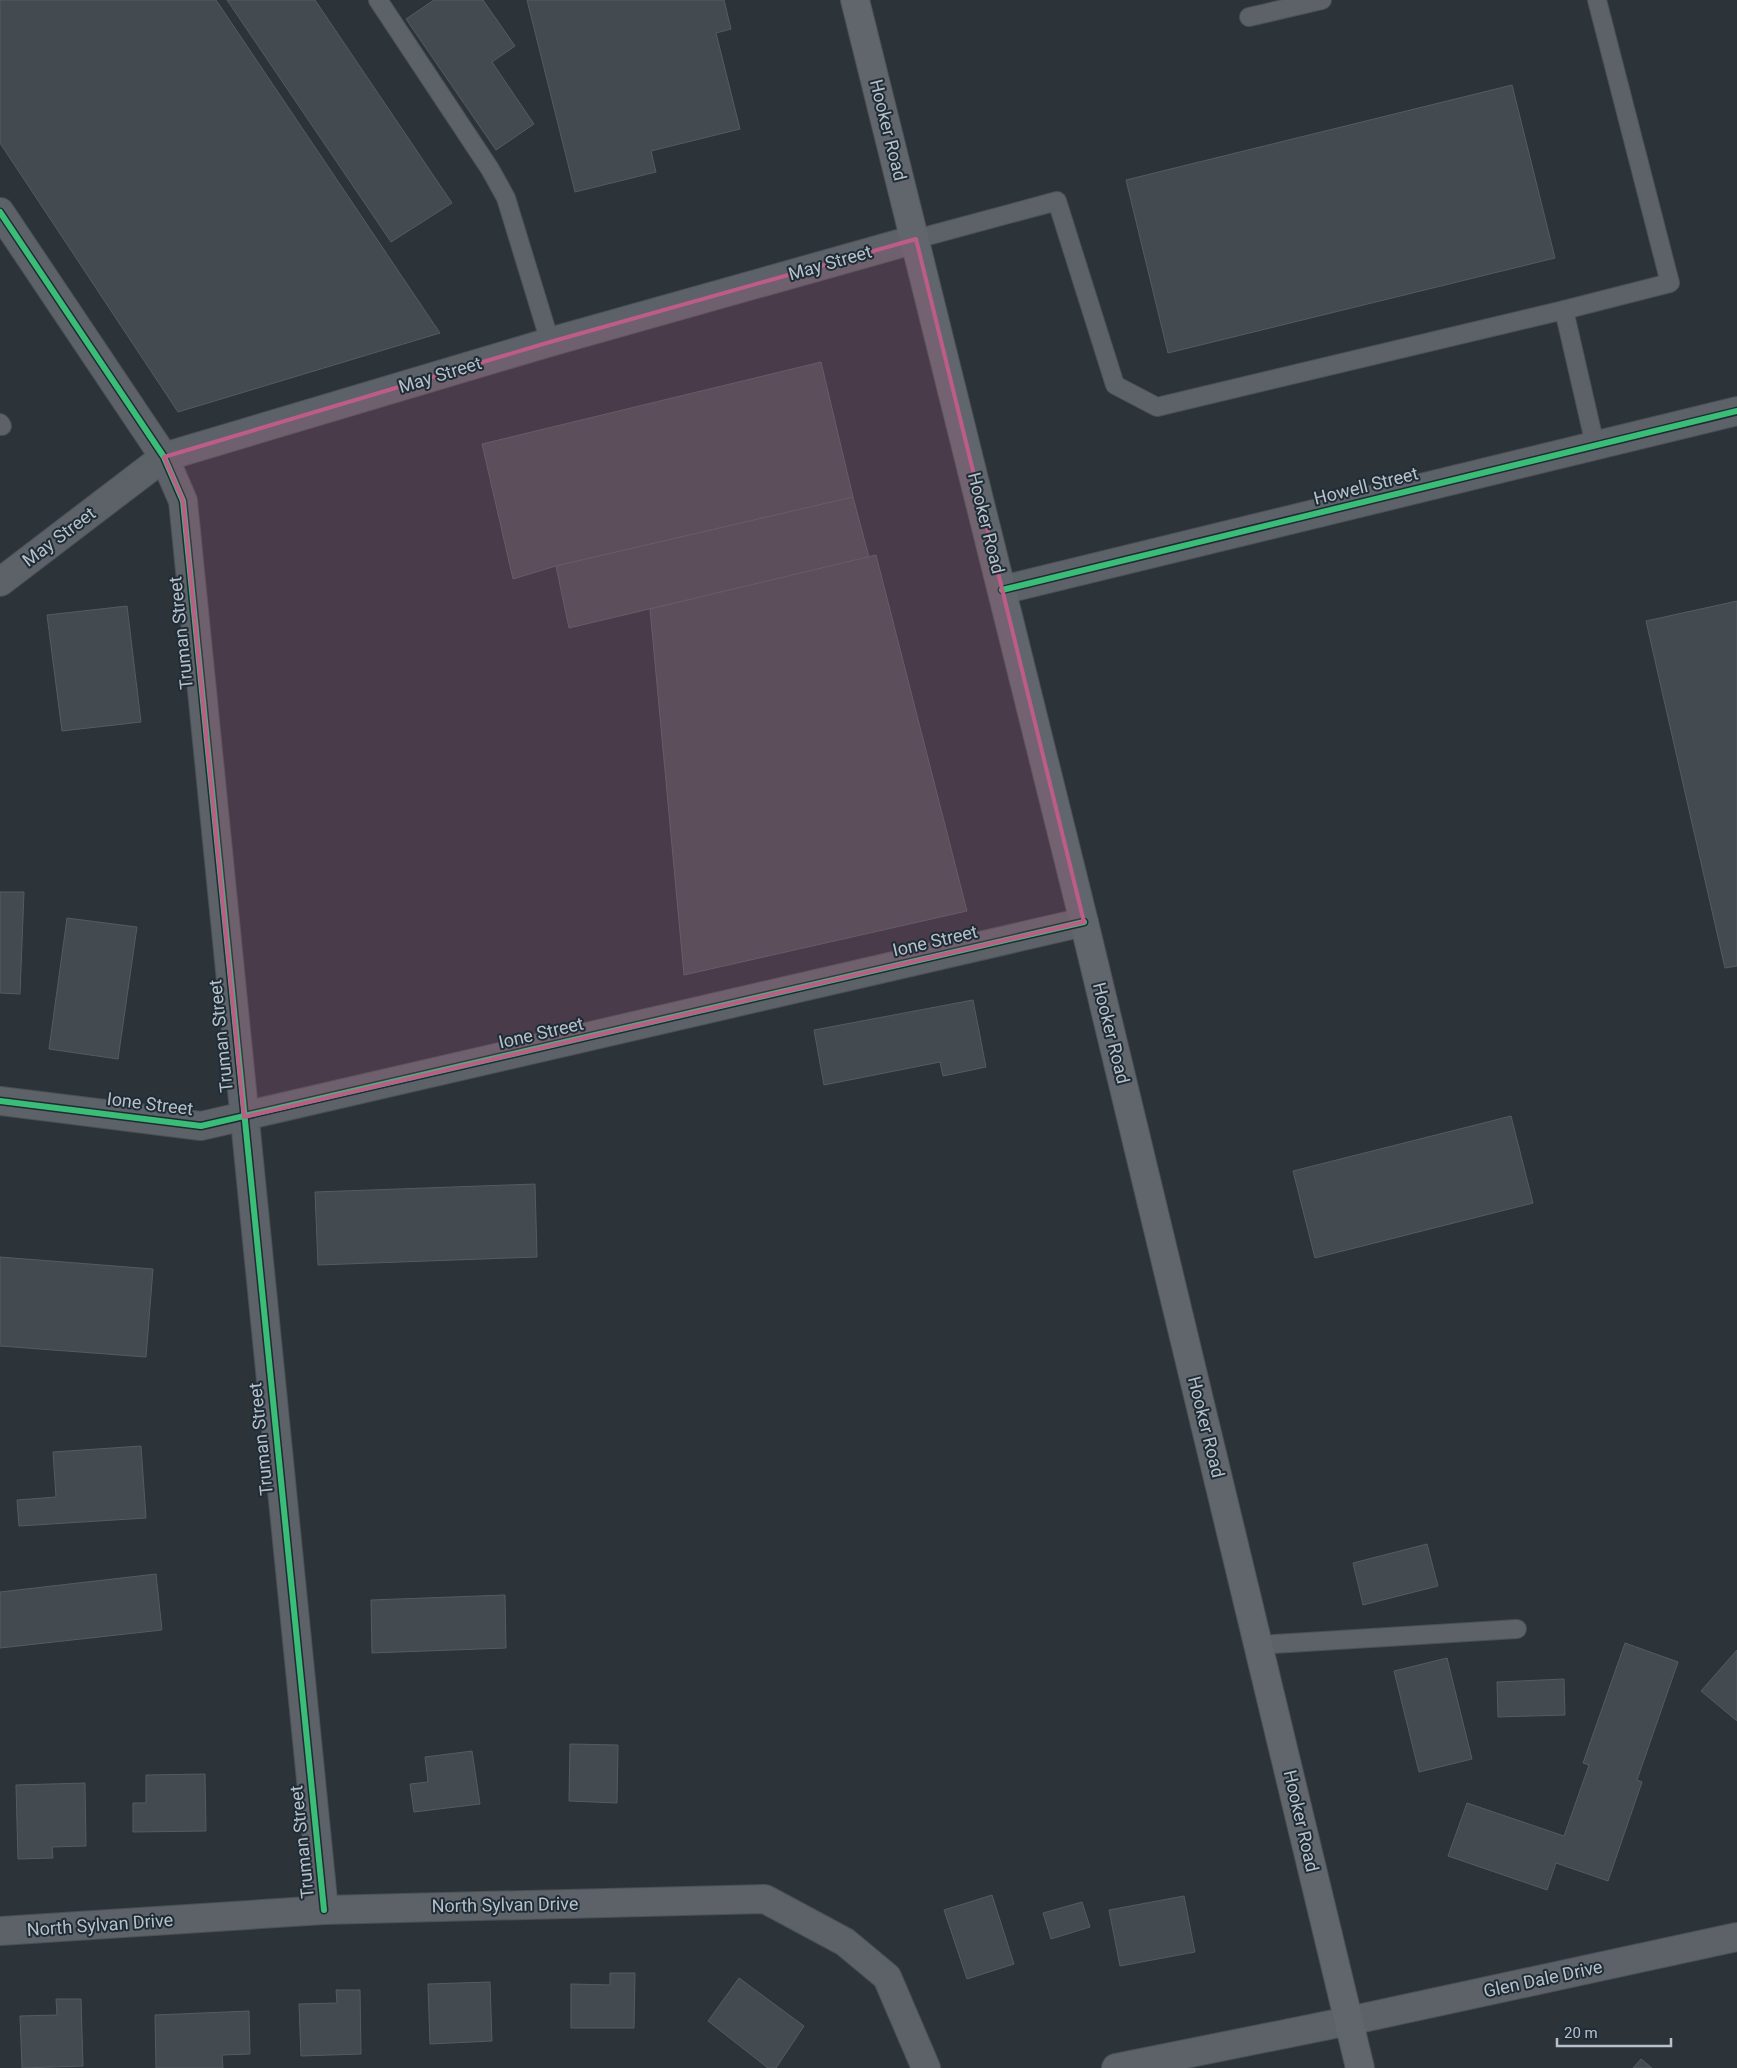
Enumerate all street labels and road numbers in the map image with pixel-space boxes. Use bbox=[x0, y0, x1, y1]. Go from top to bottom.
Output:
street label: Hooker Road bbox=[866, 77, 911, 183]
street label: May Street bbox=[786, 241, 874, 284]
street label: May Street bbox=[396, 352, 484, 397]
street label: Howell Street bbox=[1311, 462, 1420, 509]
street label: Hooker Road bbox=[964, 470, 1009, 576]
street label: May Street bbox=[18, 502, 99, 571]
street label: Truman Street bbox=[164, 575, 197, 691]
street label: Ione Street bbox=[890, 921, 980, 960]
street label: Truman Street bbox=[204, 978, 237, 1094]
street label: Hooker Road bbox=[1089, 980, 1134, 1086]
street label: Ione Street bbox=[496, 1013, 586, 1052]
street label: Ione Street bbox=[106, 1088, 194, 1119]
street label: Hooker Road bbox=[1184, 1374, 1229, 1480]
street label: Truman Street bbox=[244, 1381, 277, 1497]
street label: Hooker Road bbox=[1280, 1768, 1323, 1874]
street label: Truman Street bbox=[285, 1784, 318, 1900]
street label: North Sylvan Drive bbox=[431, 1893, 579, 1916]
street label: North Sylvan Drive bbox=[26, 1909, 174, 1940]
street label: Glen Dale Drive bbox=[1482, 1956, 1604, 2001]

